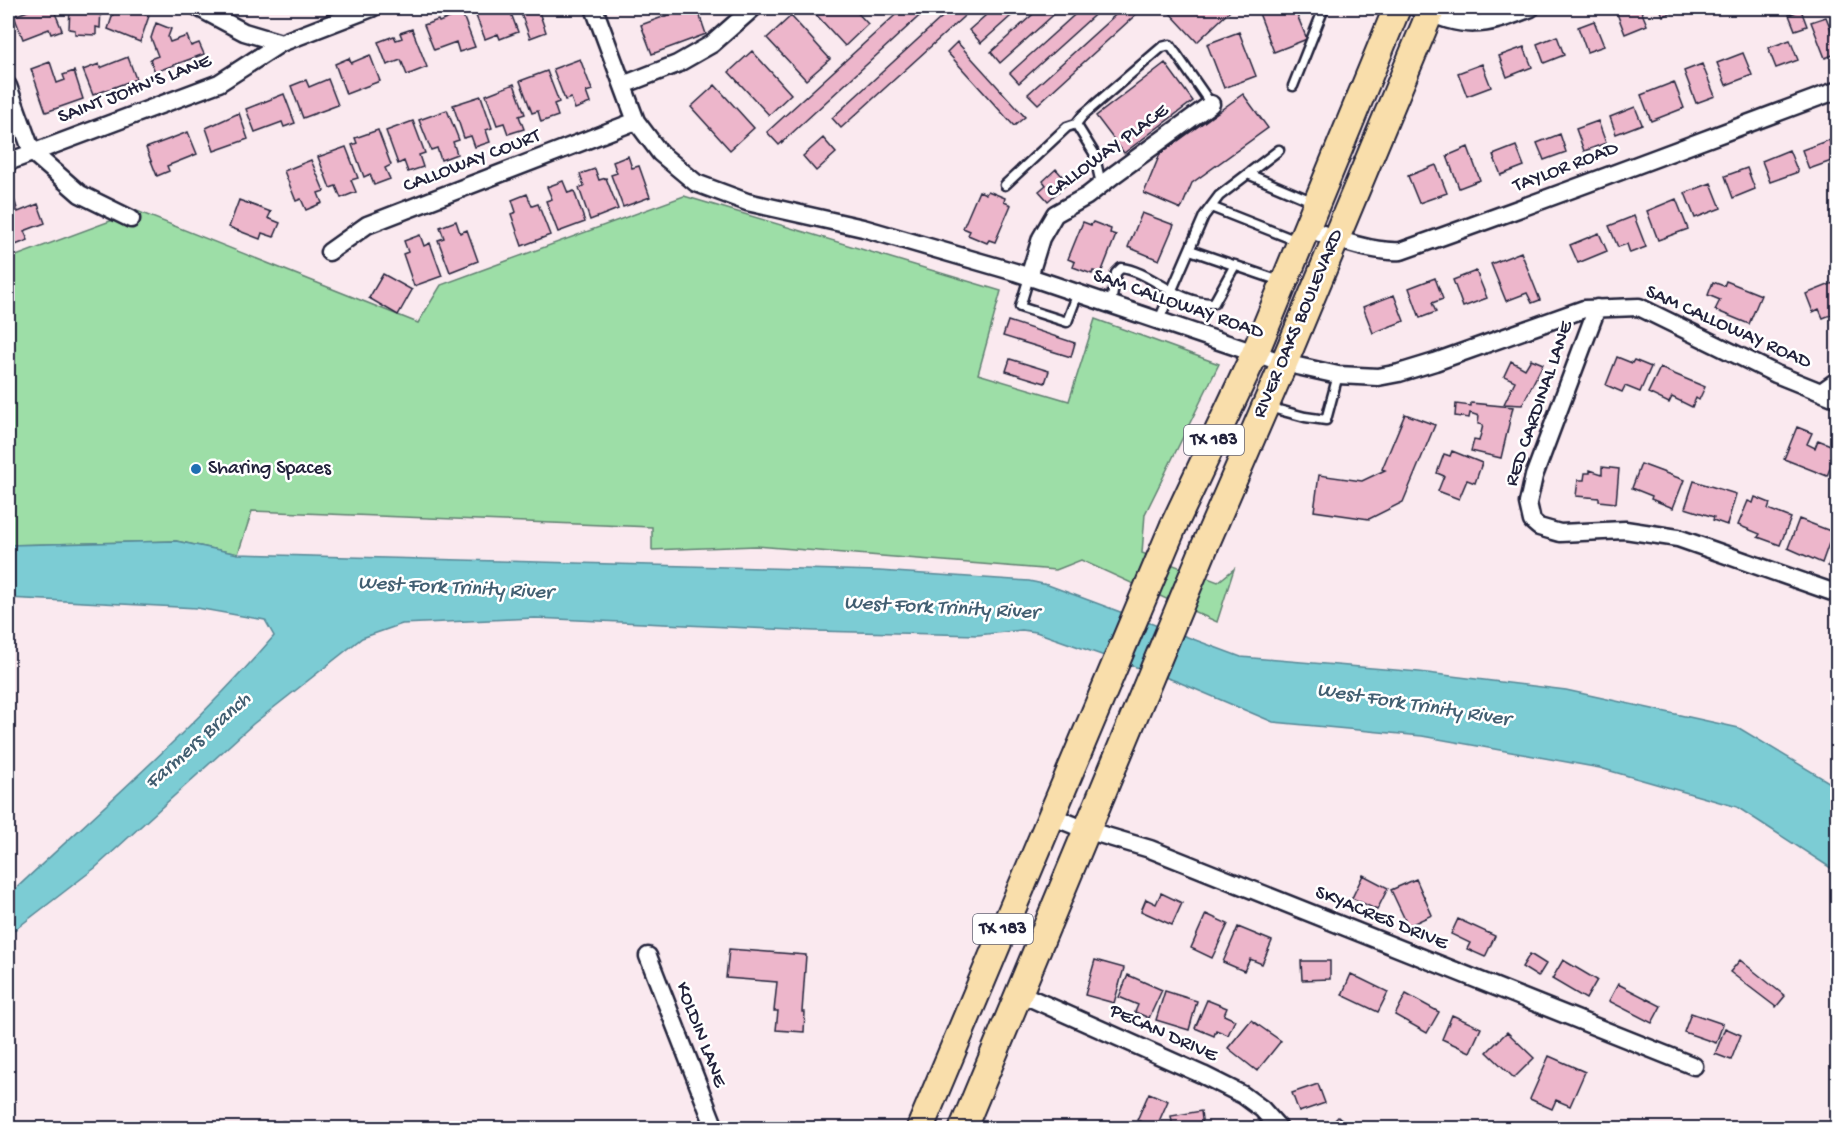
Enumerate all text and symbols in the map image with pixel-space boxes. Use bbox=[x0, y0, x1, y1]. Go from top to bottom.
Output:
street label: SAINT JOHN'S LANE bbox=[55, 50, 216, 130]
street label: CALLOWAY PLACE bbox=[1042, 99, 1175, 204]
street label: CALLOWAY COURT bbox=[400, 125, 545, 199]
street label: TAYLOR ROAD bbox=[1509, 137, 1623, 199]
street label: RIVER OAKS BOULEVARD bbox=[1249, 225, 1350, 422]
street label: SAM CALLOWAY ROAD bbox=[1090, 265, 1267, 345]
street label: SAM CALLOWAY ROAD bbox=[1641, 281, 1815, 375]
street label: RED CARDINAL LANE bbox=[1501, 317, 1580, 490]
road number: TX 183 bbox=[1184, 425, 1244, 455]
place label: Sharing Spaces bbox=[208, 458, 331, 481]
marker: Sharing Spaces bbox=[189, 462, 203, 476]
water label: West Fork Trinity River bbox=[357, 571, 558, 607]
water label: West Fork Trinity River bbox=[843, 591, 1044, 627]
water label: West Fork Trinity River bbox=[1315, 678, 1516, 734]
water label: Farmers Branch bbox=[141, 687, 258, 796]
street label: SKYACRES DRIVE bbox=[1311, 882, 1452, 957]
road number: TX 183 bbox=[973, 914, 1033, 944]
street label: KOLDIN LANE bbox=[669, 979, 731, 1092]
street label: PECAN DRIVE bbox=[1104, 1000, 1222, 1069]

